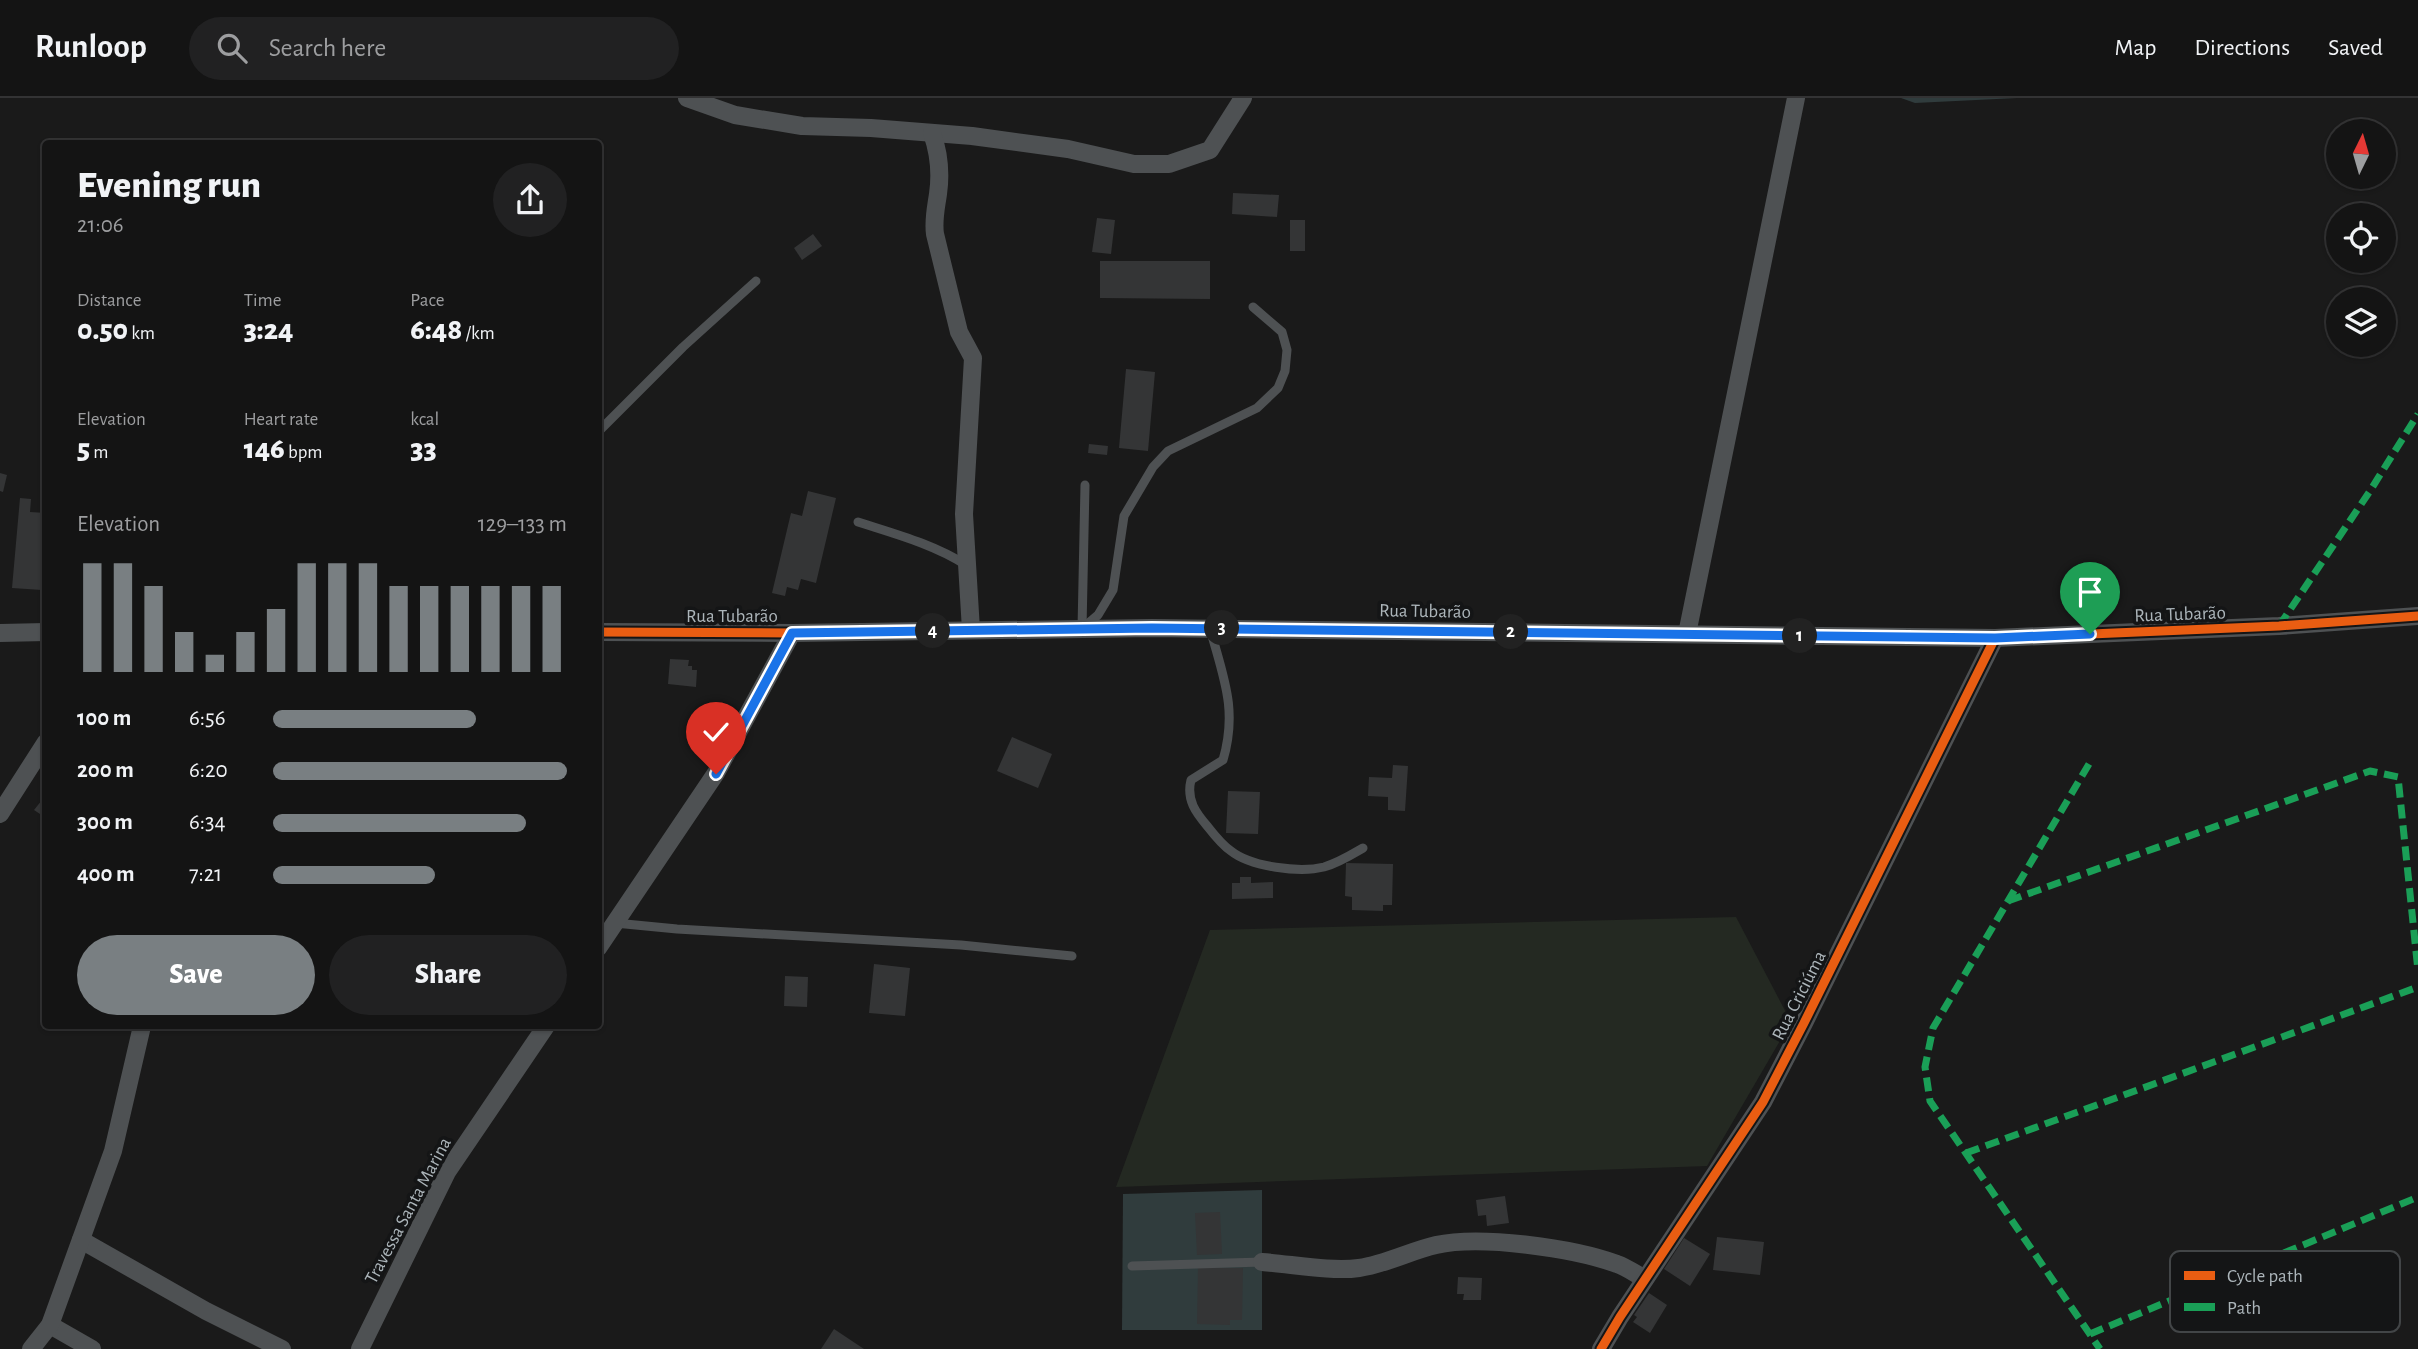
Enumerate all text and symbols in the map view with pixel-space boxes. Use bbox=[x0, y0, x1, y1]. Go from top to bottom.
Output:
search box bbox=[189, 17, 679, 80]
icon: search bbox=[213, 29, 251, 67]
text: Runloop bbox=[35, 31, 147, 64]
text: Search here bbox=[269, 35, 386, 61]
text: Map bbox=[2114, 36, 2156, 60]
text: Directions bbox=[2194, 36, 2290, 60]
text: Saved bbox=[2328, 36, 2383, 60]
north arrow bbox=[2326, 119, 2396, 189]
map controls bbox=[2326, 119, 2396, 357]
button: share bbox=[493, 163, 567, 237]
text: Evening run bbox=[77, 167, 261, 205]
button: locate bbox=[2326, 203, 2396, 273]
text: 21:06 bbox=[77, 214, 124, 237]
button: layers bbox=[2326, 287, 2396, 357]
text: Distance bbox=[77, 291, 141, 310]
text: Time bbox=[244, 291, 282, 310]
text: Pace bbox=[410, 291, 445, 310]
text: 0.50 bbox=[77, 315, 128, 345]
text: 3:24 bbox=[244, 315, 294, 345]
text: 6:48 bbox=[410, 315, 462, 345]
text: km bbox=[128, 324, 155, 343]
text: /km bbox=[462, 324, 495, 343]
text: Elevation bbox=[77, 410, 146, 429]
text: Heart rate bbox=[244, 410, 318, 429]
text: kcal bbox=[410, 410, 439, 429]
text: 5 bbox=[77, 434, 90, 464]
text: 146 bbox=[244, 434, 285, 464]
text: 33 bbox=[410, 434, 437, 464]
text: m bbox=[90, 443, 108, 462]
text: bpm bbox=[285, 443, 322, 462]
text: Elevation bbox=[77, 513, 160, 536]
text: 129–133 m bbox=[478, 513, 567, 536]
pin bbox=[2060, 562, 2120, 634]
icon: arrive bbox=[2071, 573, 2109, 611]
street label: Rua Tubarão bbox=[1379, 601, 1471, 622]
street label: Rua Tubarão bbox=[2134, 603, 2226, 626]
street label: Rua Tubarão bbox=[686, 607, 778, 626]
pin: 3 bbox=[1204, 610, 1240, 646]
pin: 4 bbox=[916, 614, 950, 648]
pin: 2 bbox=[1494, 614, 1528, 650]
text: 3 bbox=[1217, 618, 1226, 637]
pin: 1 bbox=[1783, 618, 1818, 654]
text: 4 bbox=[928, 621, 937, 640]
text: 2 bbox=[1506, 622, 1515, 641]
text: 1 bbox=[1796, 626, 1803, 645]
pin bbox=[686, 702, 746, 774]
text: 100 m bbox=[77, 707, 131, 730]
text: 6:56 bbox=[189, 707, 226, 730]
icon: check bbox=[697, 713, 735, 751]
text: 200 m bbox=[77, 759, 134, 782]
text: 6:20 bbox=[189, 759, 228, 782]
text: 300 m bbox=[77, 811, 133, 834]
text: 6:34 bbox=[189, 811, 226, 834]
text: 400 m bbox=[77, 863, 135, 886]
text: 7:21 bbox=[189, 863, 222, 886]
button: Save bbox=[77, 935, 315, 1015]
button: Share bbox=[329, 935, 567, 1015]
street label: Rua Criciúma bbox=[1769, 948, 1830, 1043]
street label: Travessa Santa Marina bbox=[362, 1134, 455, 1287]
legend bbox=[2170, 1251, 2400, 1332]
text: Cycle path bbox=[2227, 1267, 2303, 1286]
text: Path bbox=[2227, 1299, 2261, 1318]

